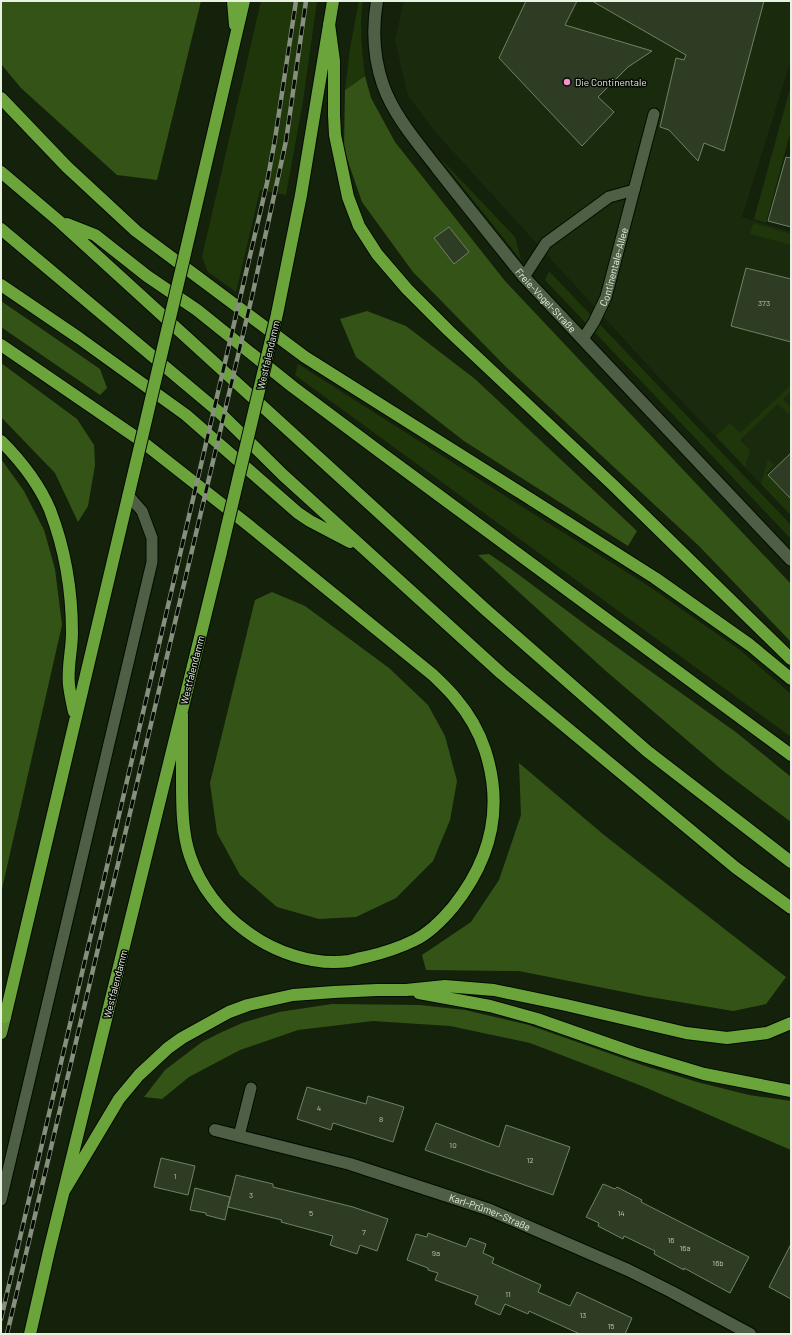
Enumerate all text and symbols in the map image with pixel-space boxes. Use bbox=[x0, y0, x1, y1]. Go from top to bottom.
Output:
place label: Die Continentale bbox=[575, 76, 647, 88]
marker: Die Continentale bbox=[562, 77, 572, 87]
street label: Continentale-Allee bbox=[597, 226, 630, 308]
street label: Freie-Vogel-Straße bbox=[513, 266, 579, 335]
house number: 373 bbox=[758, 298, 770, 308]
street label: Westfalendamm bbox=[254, 319, 282, 391]
street label: Westfalendamm bbox=[178, 634, 206, 706]
street label: Westfalendamm bbox=[101, 948, 129, 1020]
house number: 4 bbox=[317, 1103, 321, 1113]
house number: 8 bbox=[379, 1114, 383, 1124]
house number: 10 bbox=[449, 1140, 457, 1150]
house number: 12 bbox=[526, 1155, 534, 1165]
house number: 1 bbox=[174, 1171, 177, 1181]
house number: 3 bbox=[249, 1190, 253, 1200]
street label: Karl-Prümer-Straße bbox=[448, 1191, 532, 1233]
house number: 5 bbox=[309, 1208, 313, 1218]
house number: 14 bbox=[617, 1208, 625, 1218]
house number: 7 bbox=[362, 1227, 366, 1237]
house number: 16 bbox=[668, 1235, 674, 1245]
house number: 16a bbox=[679, 1243, 691, 1253]
house number: 9a bbox=[432, 1248, 440, 1258]
house number: 16b bbox=[712, 1258, 724, 1268]
house number: 11 bbox=[505, 1289, 511, 1299]
house number: 13 bbox=[580, 1310, 586, 1320]
house number: 15 bbox=[608, 1321, 614, 1331]

